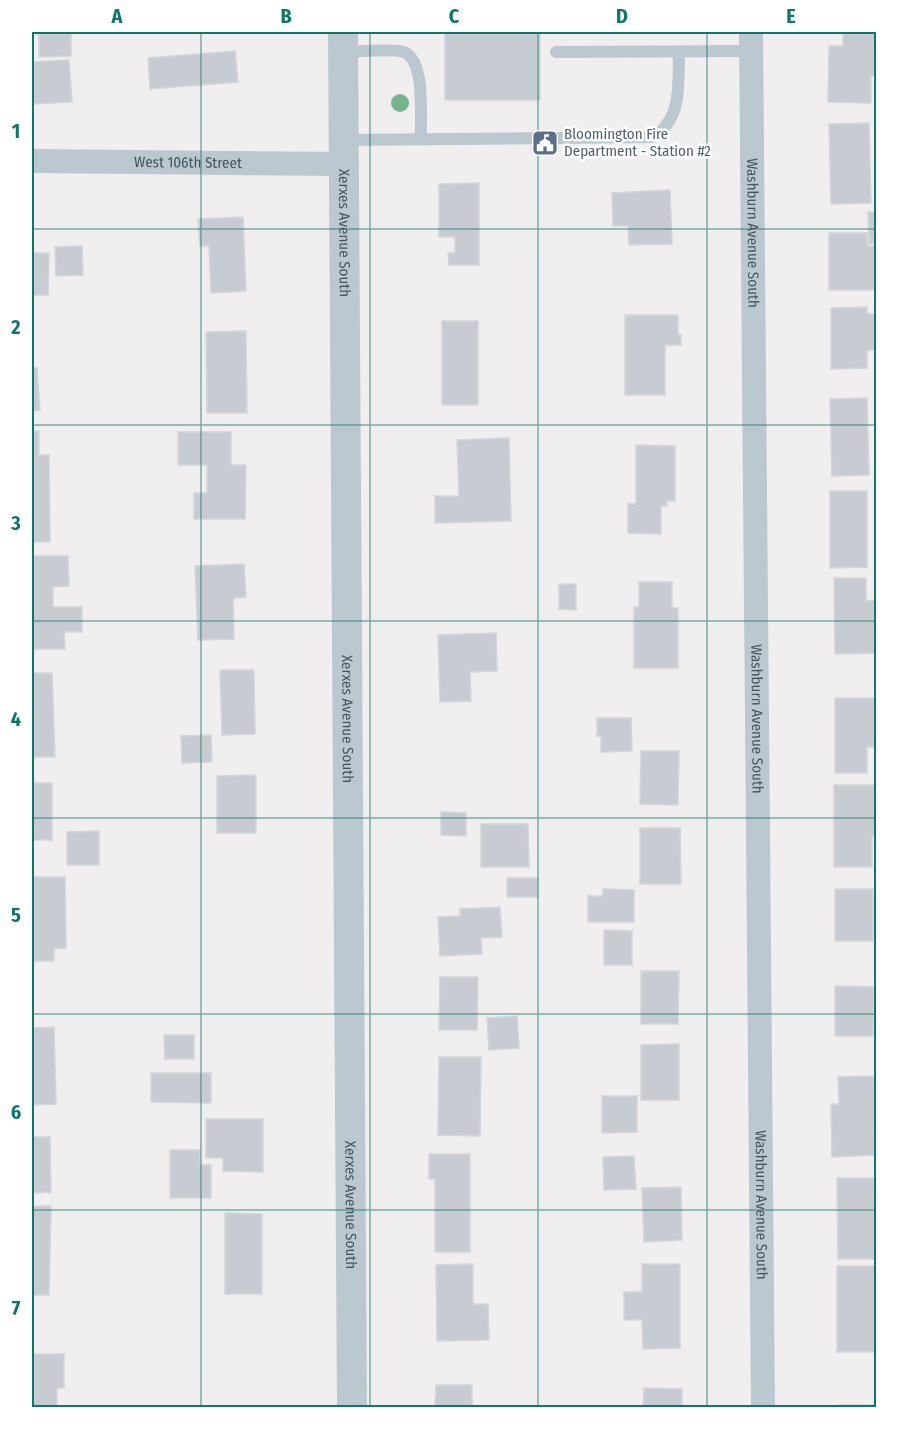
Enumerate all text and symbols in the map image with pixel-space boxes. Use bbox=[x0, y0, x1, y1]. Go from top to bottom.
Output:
text: A bbox=[111, 4, 124, 28]
text: B bbox=[280, 4, 292, 28]
text: C bbox=[449, 4, 460, 28]
text: D bbox=[616, 4, 628, 28]
text: E bbox=[786, 4, 796, 28]
text: 1 bbox=[12, 119, 20, 143]
place label: Bloomington Fire Department - Station #2 bbox=[564, 125, 711, 160]
public building icon: Bloomington Fire Department - Station #2 bbox=[530, 128, 560, 158]
street label: West 106th Street bbox=[134, 153, 242, 172]
street label: Washburn Avenue South bbox=[743, 158, 762, 308]
street label: Xerxes Avenue South bbox=[335, 169, 354, 297]
text: 2 bbox=[10, 315, 21, 339]
text: 3 bbox=[10, 511, 21, 535]
street label: Washburn Avenue South bbox=[747, 644, 767, 794]
street label: Xerxes Avenue South bbox=[338, 655, 357, 783]
text: 4 bbox=[11, 707, 21, 731]
text: 5 bbox=[11, 903, 21, 927]
text: 6 bbox=[11, 1100, 21, 1124]
street label: Washburn Avenue South bbox=[752, 1130, 771, 1280]
street label: Xerxes Avenue South bbox=[341, 1141, 360, 1269]
text: 7 bbox=[12, 1296, 21, 1320]

